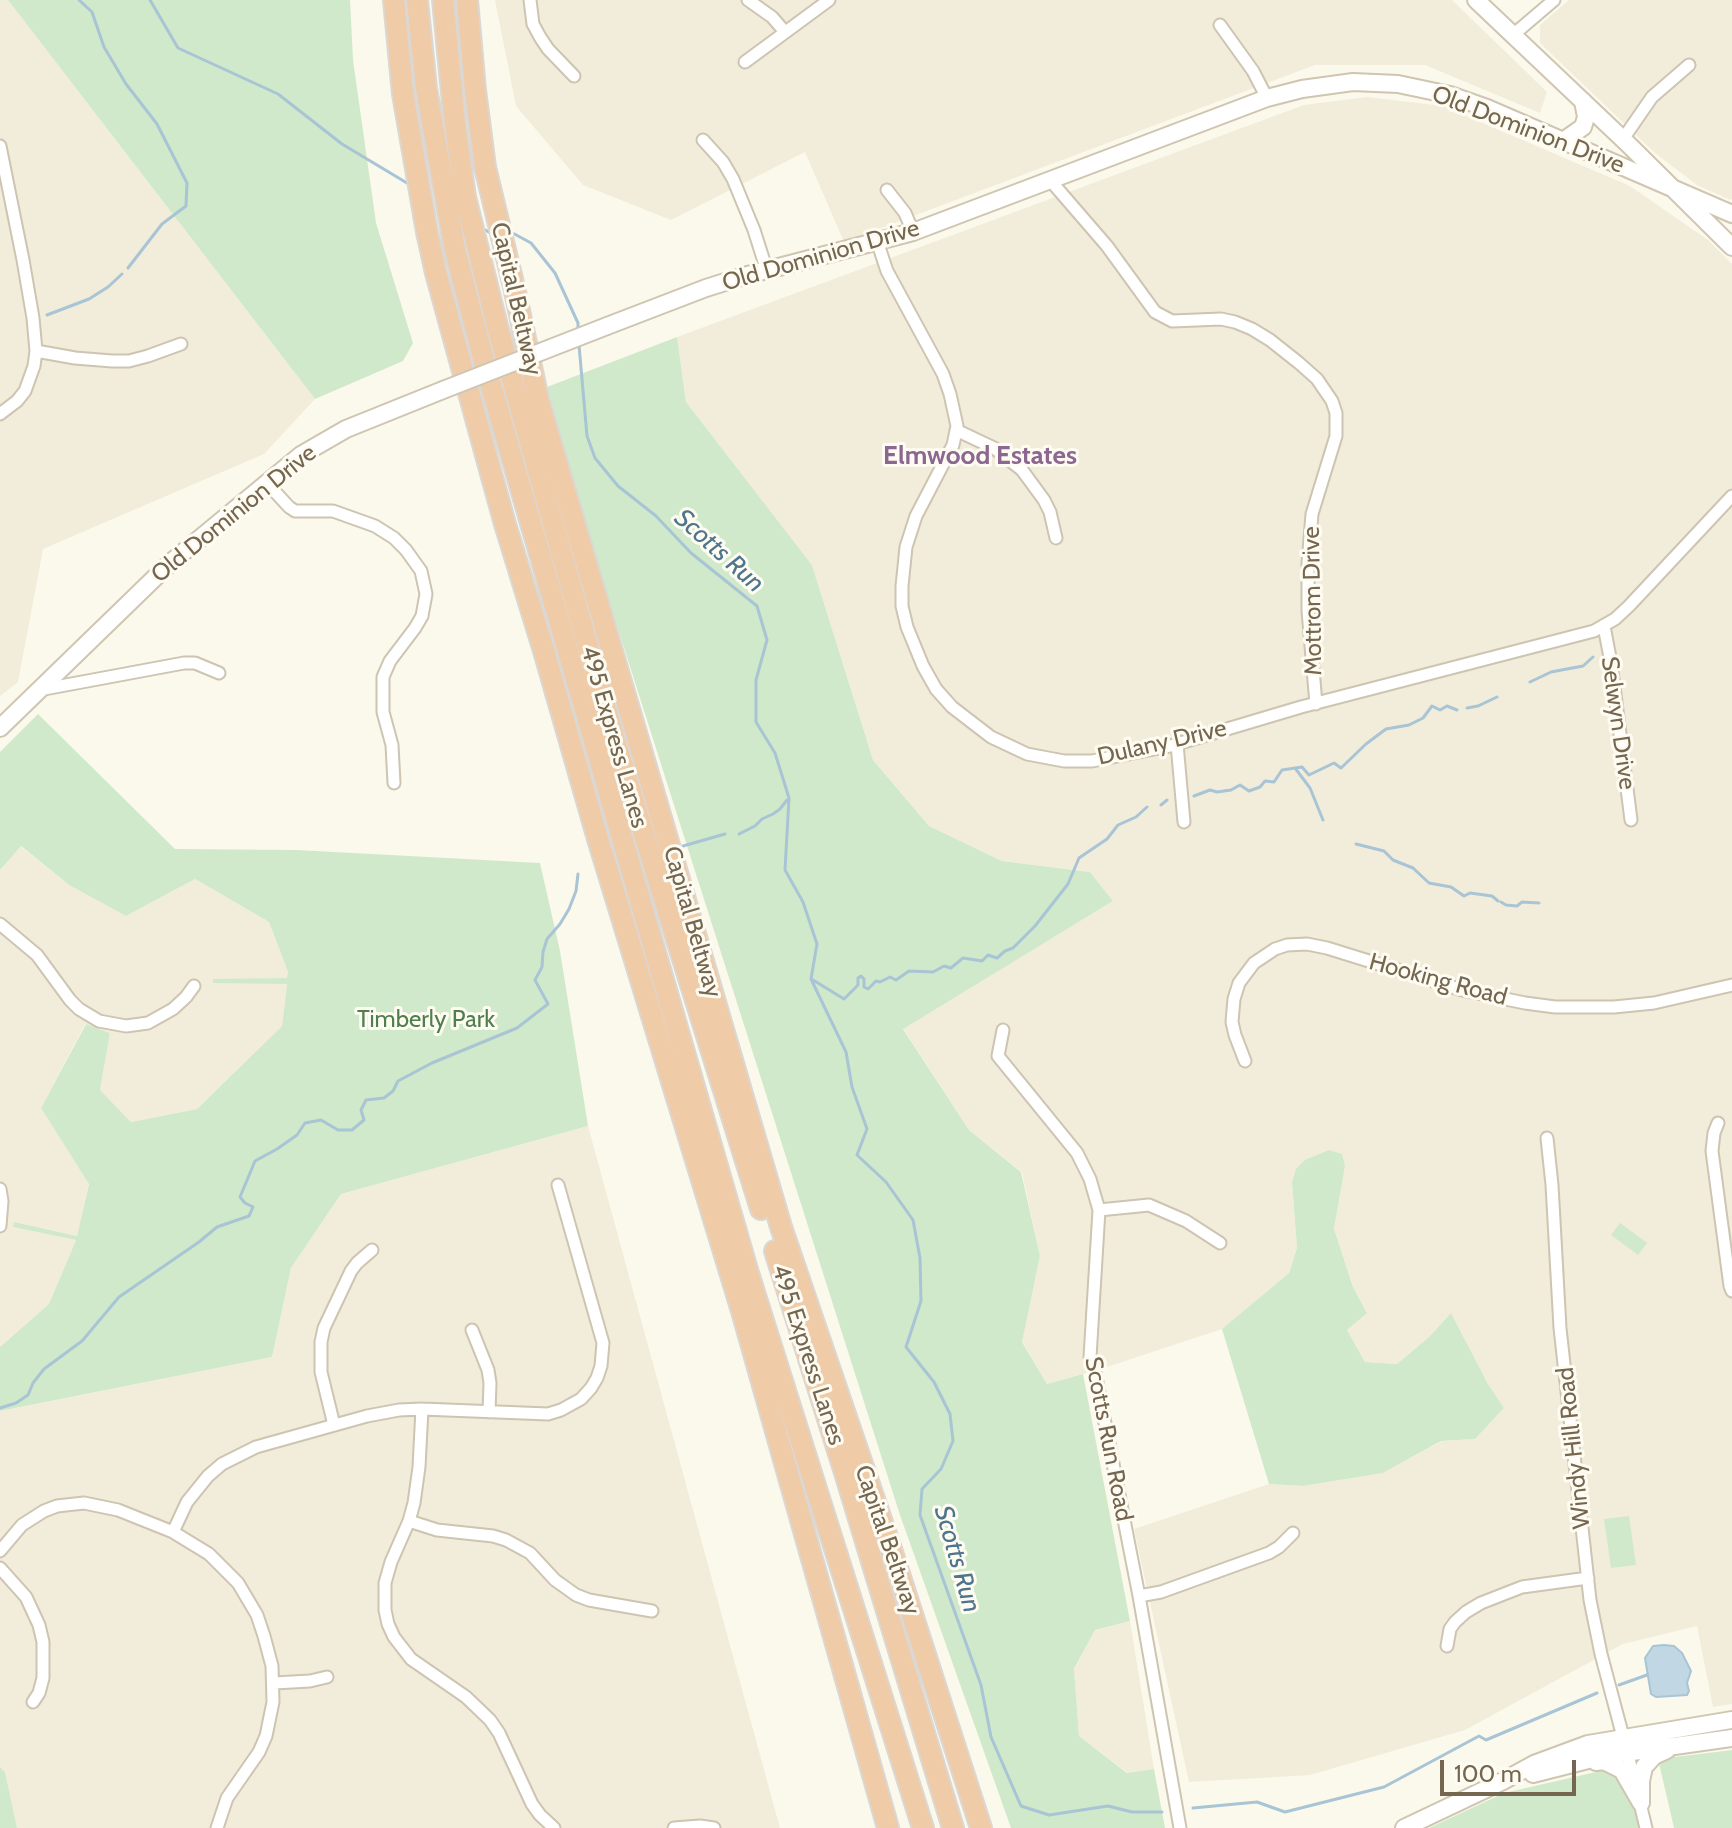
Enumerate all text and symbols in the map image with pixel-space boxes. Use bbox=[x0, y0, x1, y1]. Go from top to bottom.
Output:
street label: Old Dominion Drive bbox=[1428, 80, 1628, 180]
street label: Old Dominion Drive bbox=[719, 214, 923, 298]
street label: Capital Beltway bbox=[484, 220, 548, 378]
street label: Old Dominion Drive bbox=[146, 439, 322, 589]
district label: Elmwood Estates bbox=[883, 440, 1077, 472]
water label: Scotts Run bbox=[668, 503, 770, 599]
street label: Mottrom Drive bbox=[1297, 526, 1329, 676]
street label: 495 Express Lanes bbox=[574, 643, 654, 831]
street label: Selwyn Drive bbox=[1594, 655, 1642, 791]
street label: Dulany Drive bbox=[1095, 714, 1229, 772]
street label: Capital Beltway bbox=[657, 843, 727, 1001]
street label: Hooking Road bbox=[1366, 948, 1510, 1012]
park label: Timberly Park bbox=[357, 1006, 495, 1034]
street label: 495 Express Lanes bbox=[765, 1261, 851, 1449]
street label: Scotts Run Road bbox=[1078, 1354, 1138, 1524]
street label: Windy Hill Road bbox=[1551, 1366, 1597, 1530]
street label: Capital Beltway bbox=[848, 1461, 926, 1619]
water label: Scotts Run bbox=[927, 1502, 987, 1616]
scale bar bbox=[1444, 1744, 1580, 1794]
text: 100 m bbox=[1454, 1759, 1522, 1788]

